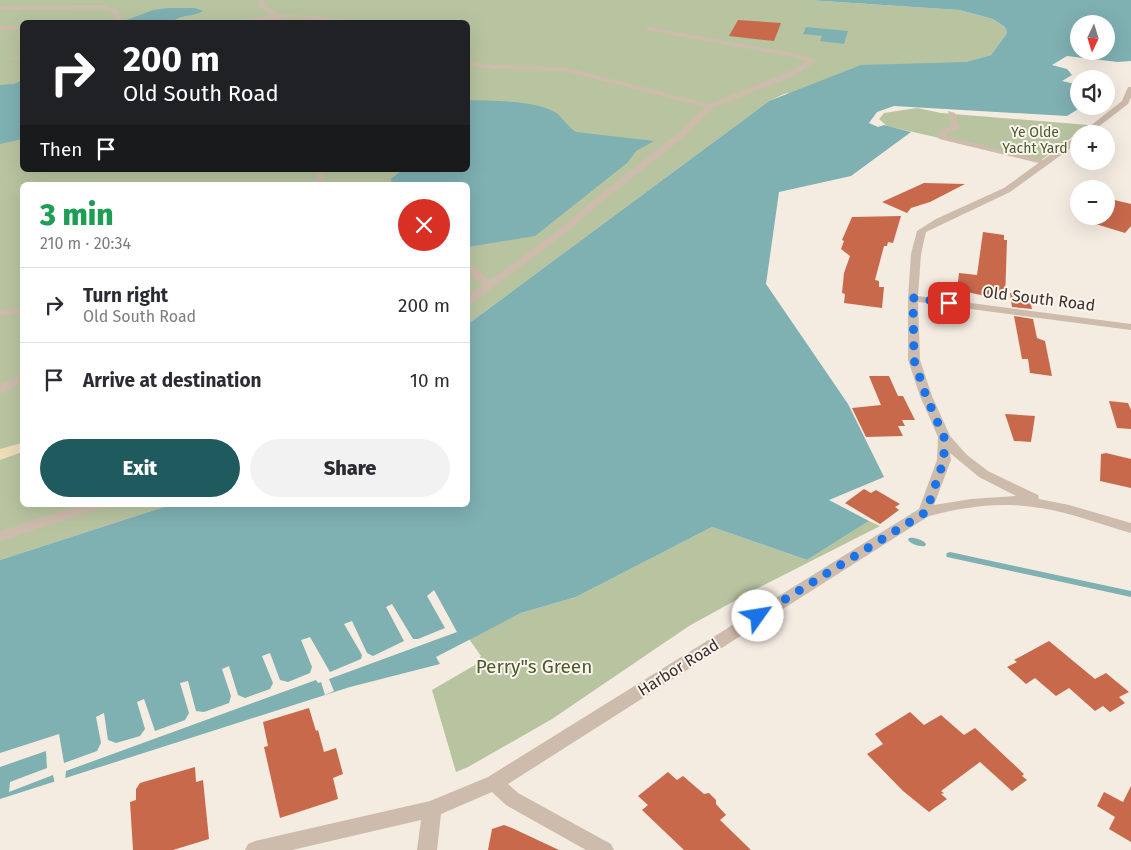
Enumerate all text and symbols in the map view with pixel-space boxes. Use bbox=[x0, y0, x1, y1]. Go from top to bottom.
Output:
north arrow bbox=[1070, 15, 1115, 60]
map controls bbox=[1070, 15, 1115, 225]
text: 200 m bbox=[123, 38, 220, 80]
icon: right bbox=[40, 40, 105, 105]
button: sound bbox=[1070, 70, 1115, 115]
text: Old South Road bbox=[123, 80, 279, 107]
park label: Ye Olde Yacht Yard bbox=[1002, 124, 1068, 157]
button: + bbox=[1070, 125, 1115, 170]
icon: arrive bbox=[92, 135, 120, 163]
text: Then bbox=[40, 138, 82, 161]
button: − bbox=[1070, 180, 1115, 225]
text: 3 min bbox=[40, 197, 114, 233]
button: close bbox=[398, 199, 450, 251]
text: 210 m · 20:34 bbox=[40, 234, 131, 253]
pin bbox=[928, 282, 970, 324]
street label: Old South Road bbox=[982, 282, 1096, 315]
text: Turn right bbox=[83, 284, 168, 307]
icon: arrive bbox=[935, 289, 963, 317]
icon: right bbox=[40, 291, 68, 319]
text: 200 m bbox=[398, 294, 450, 317]
text: Old South Road bbox=[83, 307, 196, 326]
icon: arrive bbox=[40, 366, 68, 394]
text: Arrive at destination bbox=[83, 369, 262, 392]
text: 10 m bbox=[410, 369, 450, 392]
button: Exit bbox=[40, 439, 240, 497]
button: Share bbox=[250, 439, 450, 497]
position arrow bbox=[731, 589, 783, 641]
street label: Harbor Road bbox=[634, 635, 722, 700]
park label: Perry"s Green bbox=[476, 655, 592, 678]

